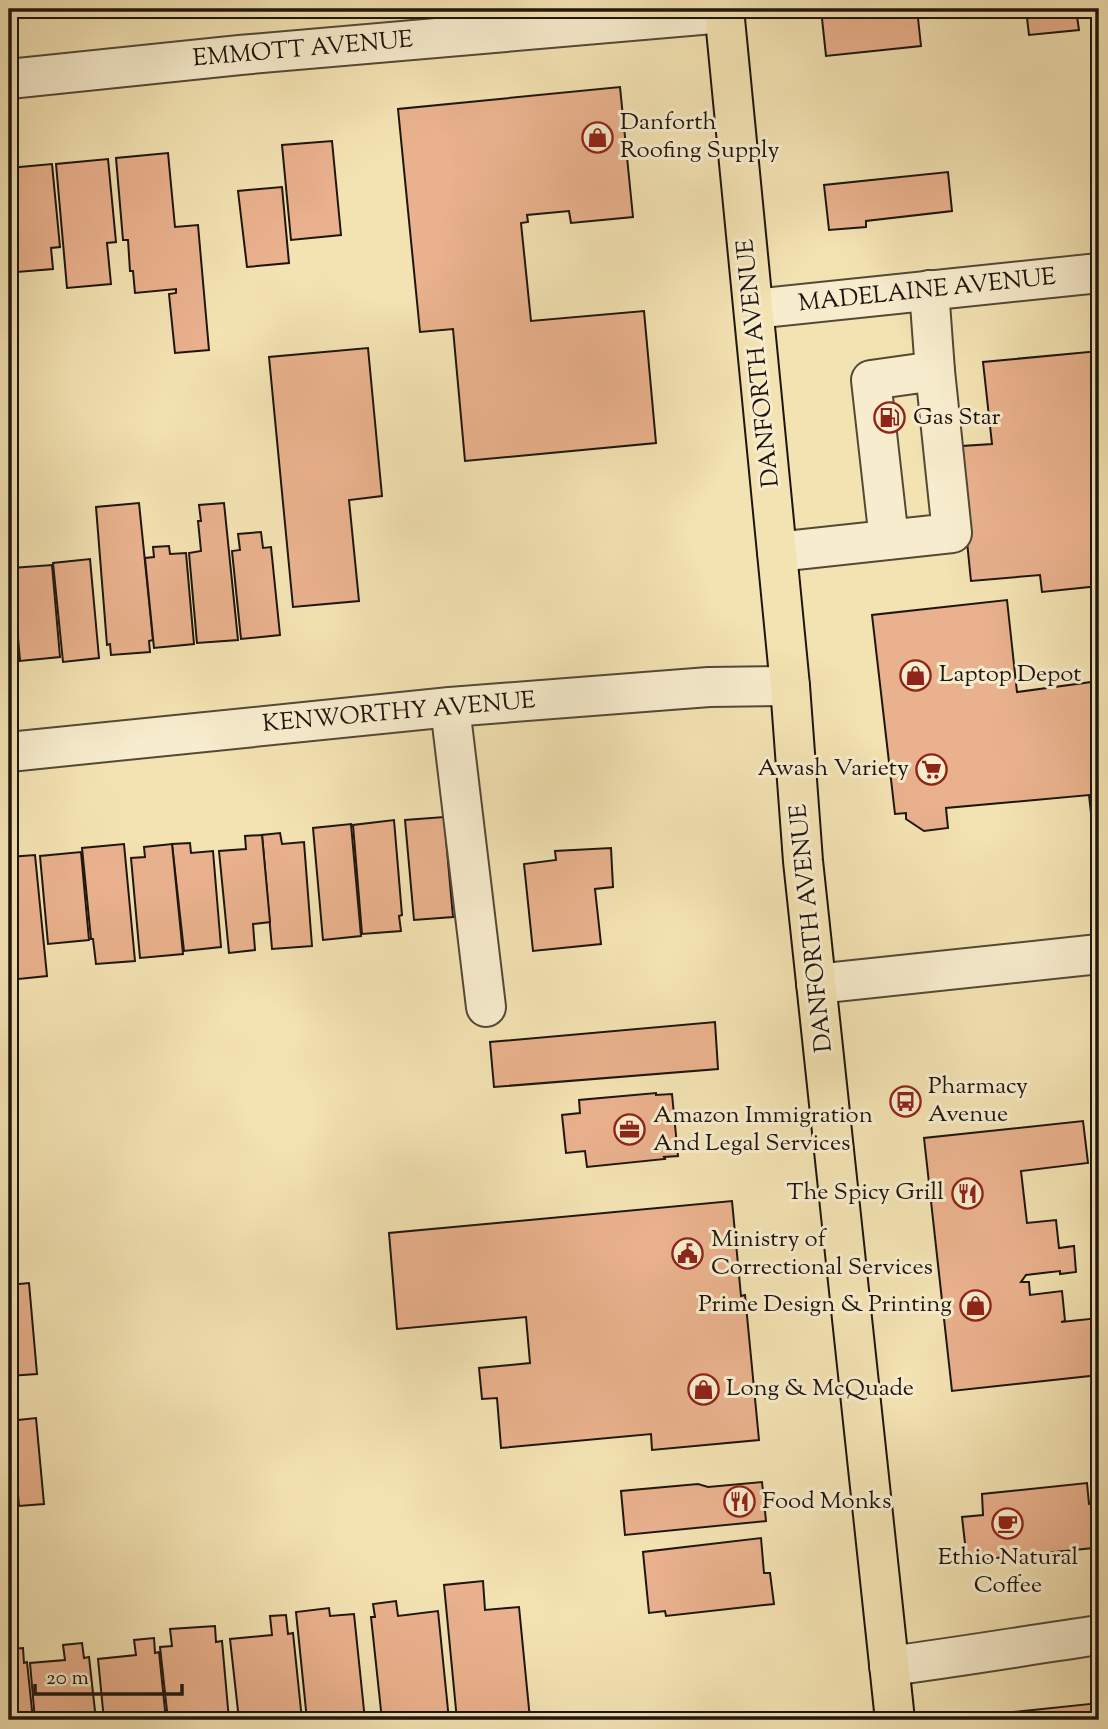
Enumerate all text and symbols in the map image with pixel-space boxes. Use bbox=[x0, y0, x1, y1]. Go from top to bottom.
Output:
street label: EMMOTT AVENUE bbox=[192, 23, 415, 77]
place label: Danforth Roofing Supply bbox=[620, 106, 779, 168]
shop icon: Danforth Roofing Supply bbox=[580, 120, 614, 154]
street label: DANFORTH AVENUE bbox=[729, 237, 789, 489]
street label: MADELAINE AVENUE bbox=[797, 261, 1058, 321]
fuel station icon: Gas Star bbox=[873, 401, 907, 435]
place label: Gas Star bbox=[913, 401, 1000, 435]
shop icon: Laptop Depot bbox=[899, 658, 933, 692]
place label: Laptop Depot bbox=[939, 658, 1082, 692]
street label: KENWORTHY AVENUE bbox=[261, 684, 537, 742]
place label: Awash Variety bbox=[758, 752, 909, 786]
supermarket icon: Awash Variety bbox=[915, 752, 949, 786]
street label: DANFORTH AVENUE bbox=[782, 802, 842, 1054]
place label: Pharmacy Avenue bbox=[928, 1070, 1028, 1132]
bus stop icon: Pharmacy Avenue bbox=[888, 1084, 922, 1118]
place label: Amazon Immigration And Legal Services bbox=[653, 1099, 873, 1161]
office icon: Amazon Immigration And Legal Services bbox=[613, 1113, 647, 1147]
place label: The Spicy Grill bbox=[787, 1176, 944, 1210]
restaurant icon: The Spicy Grill bbox=[950, 1176, 984, 1210]
place label: Ministry of Correctional Services bbox=[711, 1223, 933, 1285]
public building icon: Ministry of Correctional Services bbox=[671, 1237, 705, 1271]
place label: Prime Design & Printing bbox=[698, 1288, 952, 1322]
shop icon: Prime Design & Printing bbox=[958, 1288, 992, 1322]
shop icon: Long & McQuade bbox=[686, 1372, 720, 1406]
place label: Long & McQuade bbox=[726, 1372, 914, 1406]
restaurant icon: Food Monks bbox=[722, 1485, 756, 1519]
place label: Food Monks bbox=[762, 1485, 891, 1519]
cafe icon: Ethio Natural Coffee bbox=[991, 1507, 1025, 1541]
place label: Ethio Natural Coffee bbox=[938, 1541, 1078, 1603]
scale bar bbox=[35, 1652, 182, 1696]
text: 20 m bbox=[46, 1664, 89, 1694]

